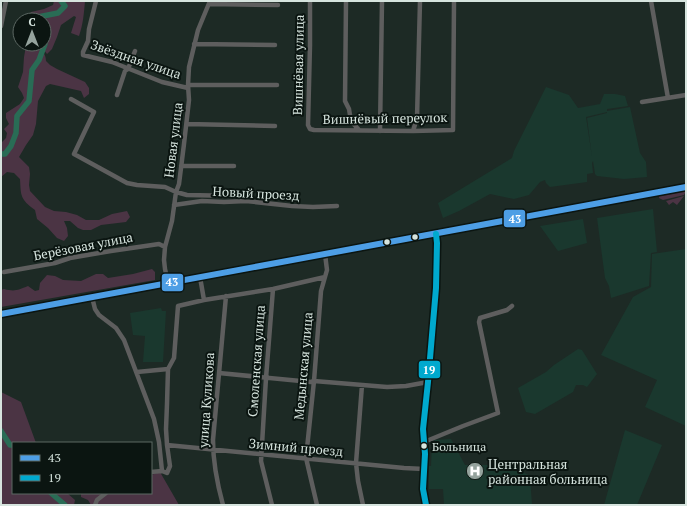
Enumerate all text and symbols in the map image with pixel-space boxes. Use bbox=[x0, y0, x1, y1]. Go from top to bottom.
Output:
north arrow bbox=[12, 12, 52, 52]
street label: Вишнёвая улица bbox=[288, 14, 308, 115]
text: С bbox=[28, 15, 36, 29]
street label: Звёздная улица bbox=[88, 35, 184, 83]
street label: Новая улица bbox=[159, 101, 187, 179]
street label: Вишнёвый переулок bbox=[323, 108, 448, 128]
street label: Новый проезд bbox=[212, 182, 300, 204]
line badge: 43 bbox=[503, 209, 526, 228]
text: 43 bbox=[509, 212, 521, 226]
street label: Берёзовая улица bbox=[32, 227, 135, 264]
unlabelled marker bbox=[410, 232, 420, 242]
unlabelled marker bbox=[382, 237, 392, 247]
line badge: 43 bbox=[161, 273, 184, 292]
text: 43 bbox=[166, 275, 178, 289]
street label: Смоленская улица bbox=[243, 304, 269, 417]
street label: Медынская улица bbox=[289, 311, 317, 421]
street label: улица Куликова bbox=[194, 351, 218, 449]
line badge: 19 bbox=[418, 360, 441, 379]
text: 19 bbox=[423, 363, 435, 377]
street label: Зимний проезд bbox=[248, 434, 344, 460]
place label: Больница bbox=[432, 439, 486, 454]
marker: Больница bbox=[419, 441, 429, 451]
legend bbox=[12, 442, 152, 494]
text: 43 bbox=[48, 450, 61, 465]
place label: Центральная районная больница bbox=[488, 455, 608, 488]
hospital icon: Центральная районная больница bbox=[465, 461, 485, 481]
text: 19 bbox=[48, 470, 61, 485]

